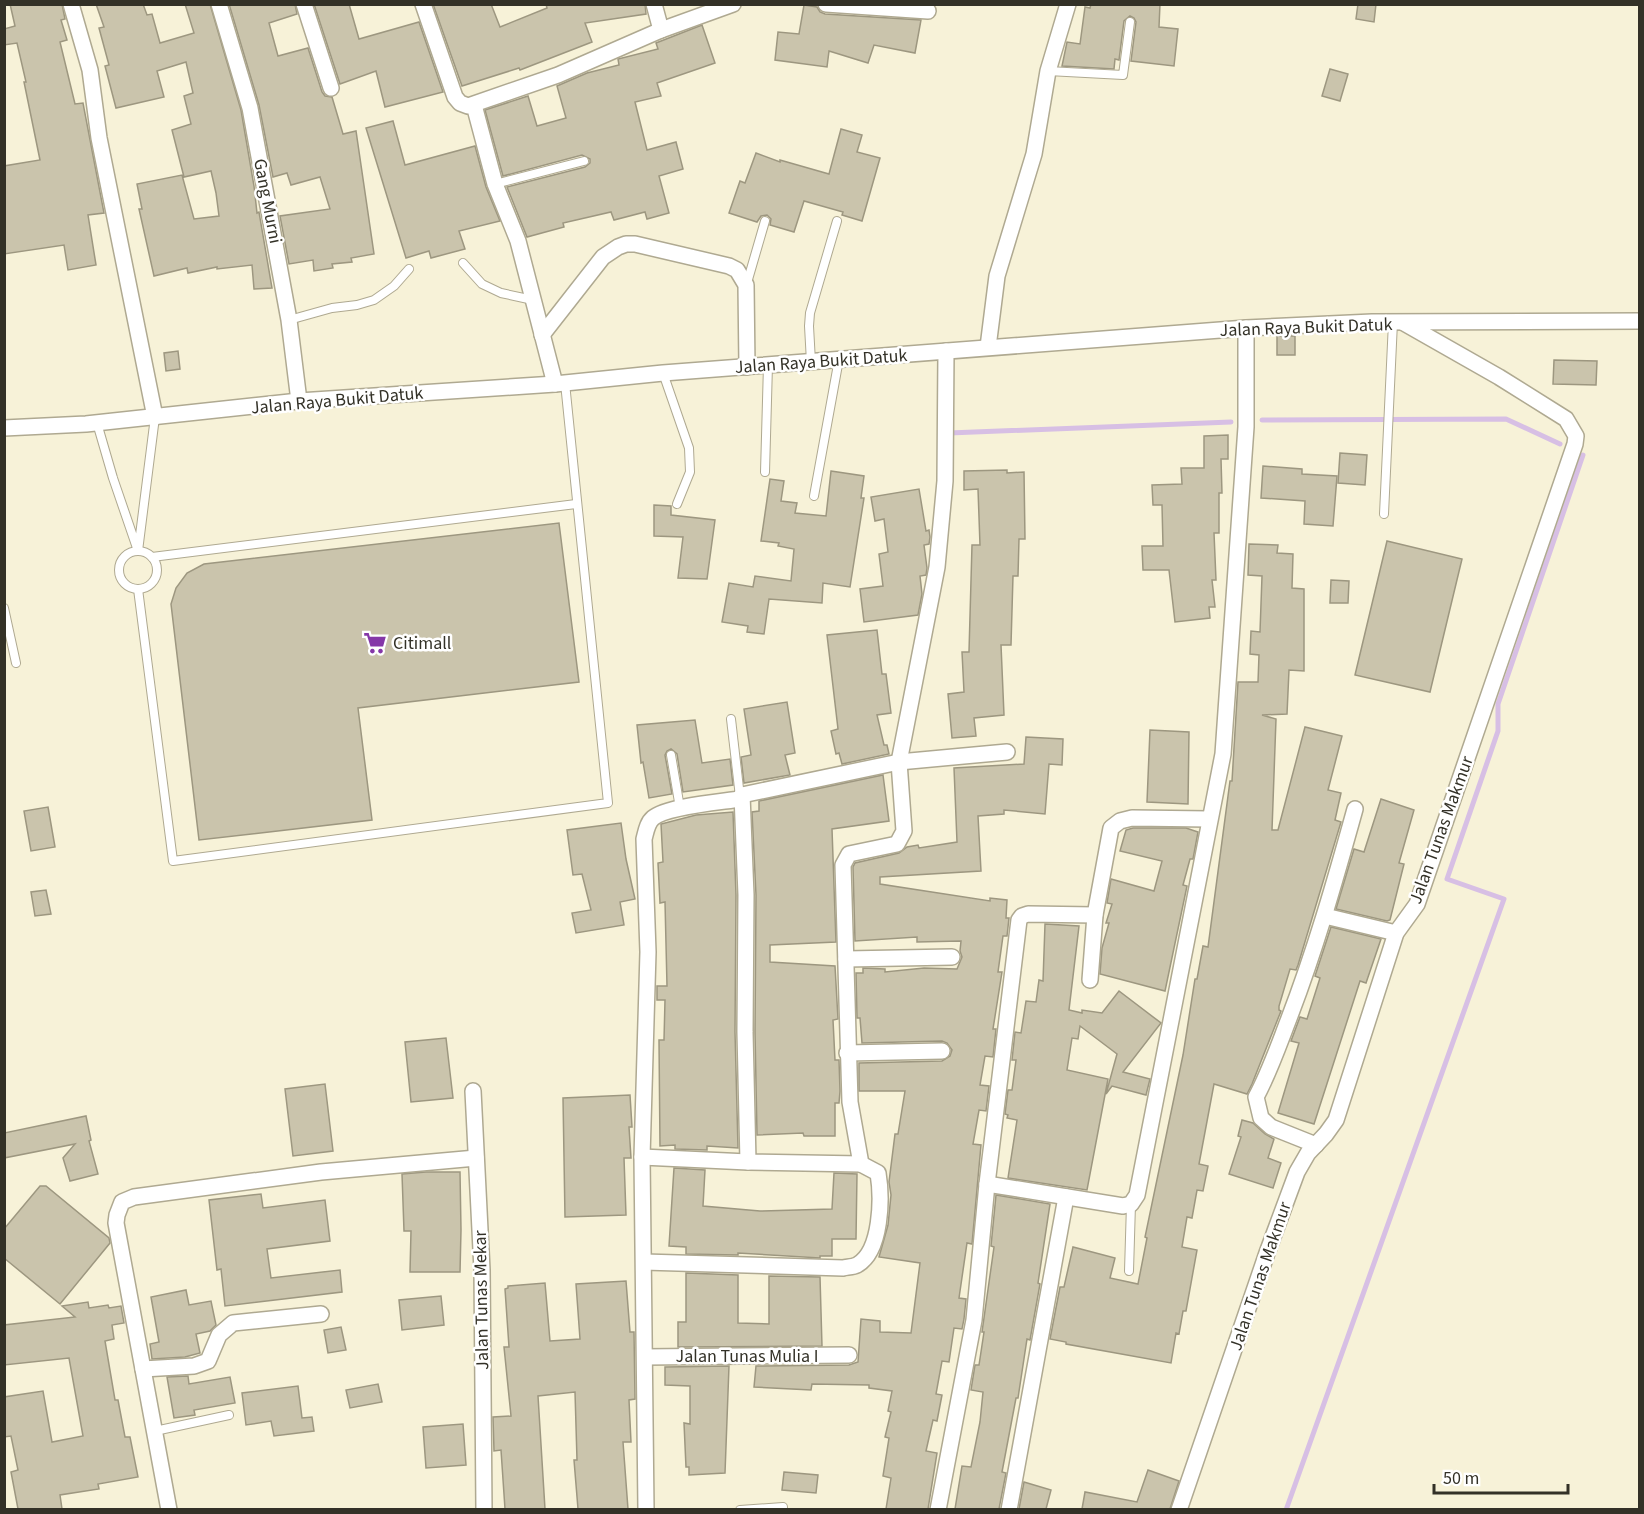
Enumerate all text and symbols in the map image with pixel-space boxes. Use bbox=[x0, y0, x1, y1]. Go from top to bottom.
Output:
street label: Gang Murni bbox=[247, 156, 288, 246]
street label: Jalan Raya Bukit Datuk bbox=[1219, 312, 1393, 343]
street label: Jalan Raya Bukit Datuk bbox=[734, 343, 908, 380]
street label: Jalan Raya Bukit Datuk bbox=[250, 381, 424, 420]
supermarket icon: Citimall bbox=[362, 630, 388, 656]
place label: Citimall bbox=[393, 631, 451, 656]
street label: Jalan Tunas Makmur bbox=[1403, 752, 1480, 908]
street label: Jalan Tunas Makmur bbox=[1223, 1198, 1298, 1354]
street label: Jalan Tunas Mekar bbox=[468, 1229, 495, 1370]
street label: Jalan Tunas Mulia I bbox=[676, 1344, 818, 1369]
scale bar bbox=[1434, 1457, 1568, 1495]
text: 50 m bbox=[1443, 1466, 1479, 1491]

